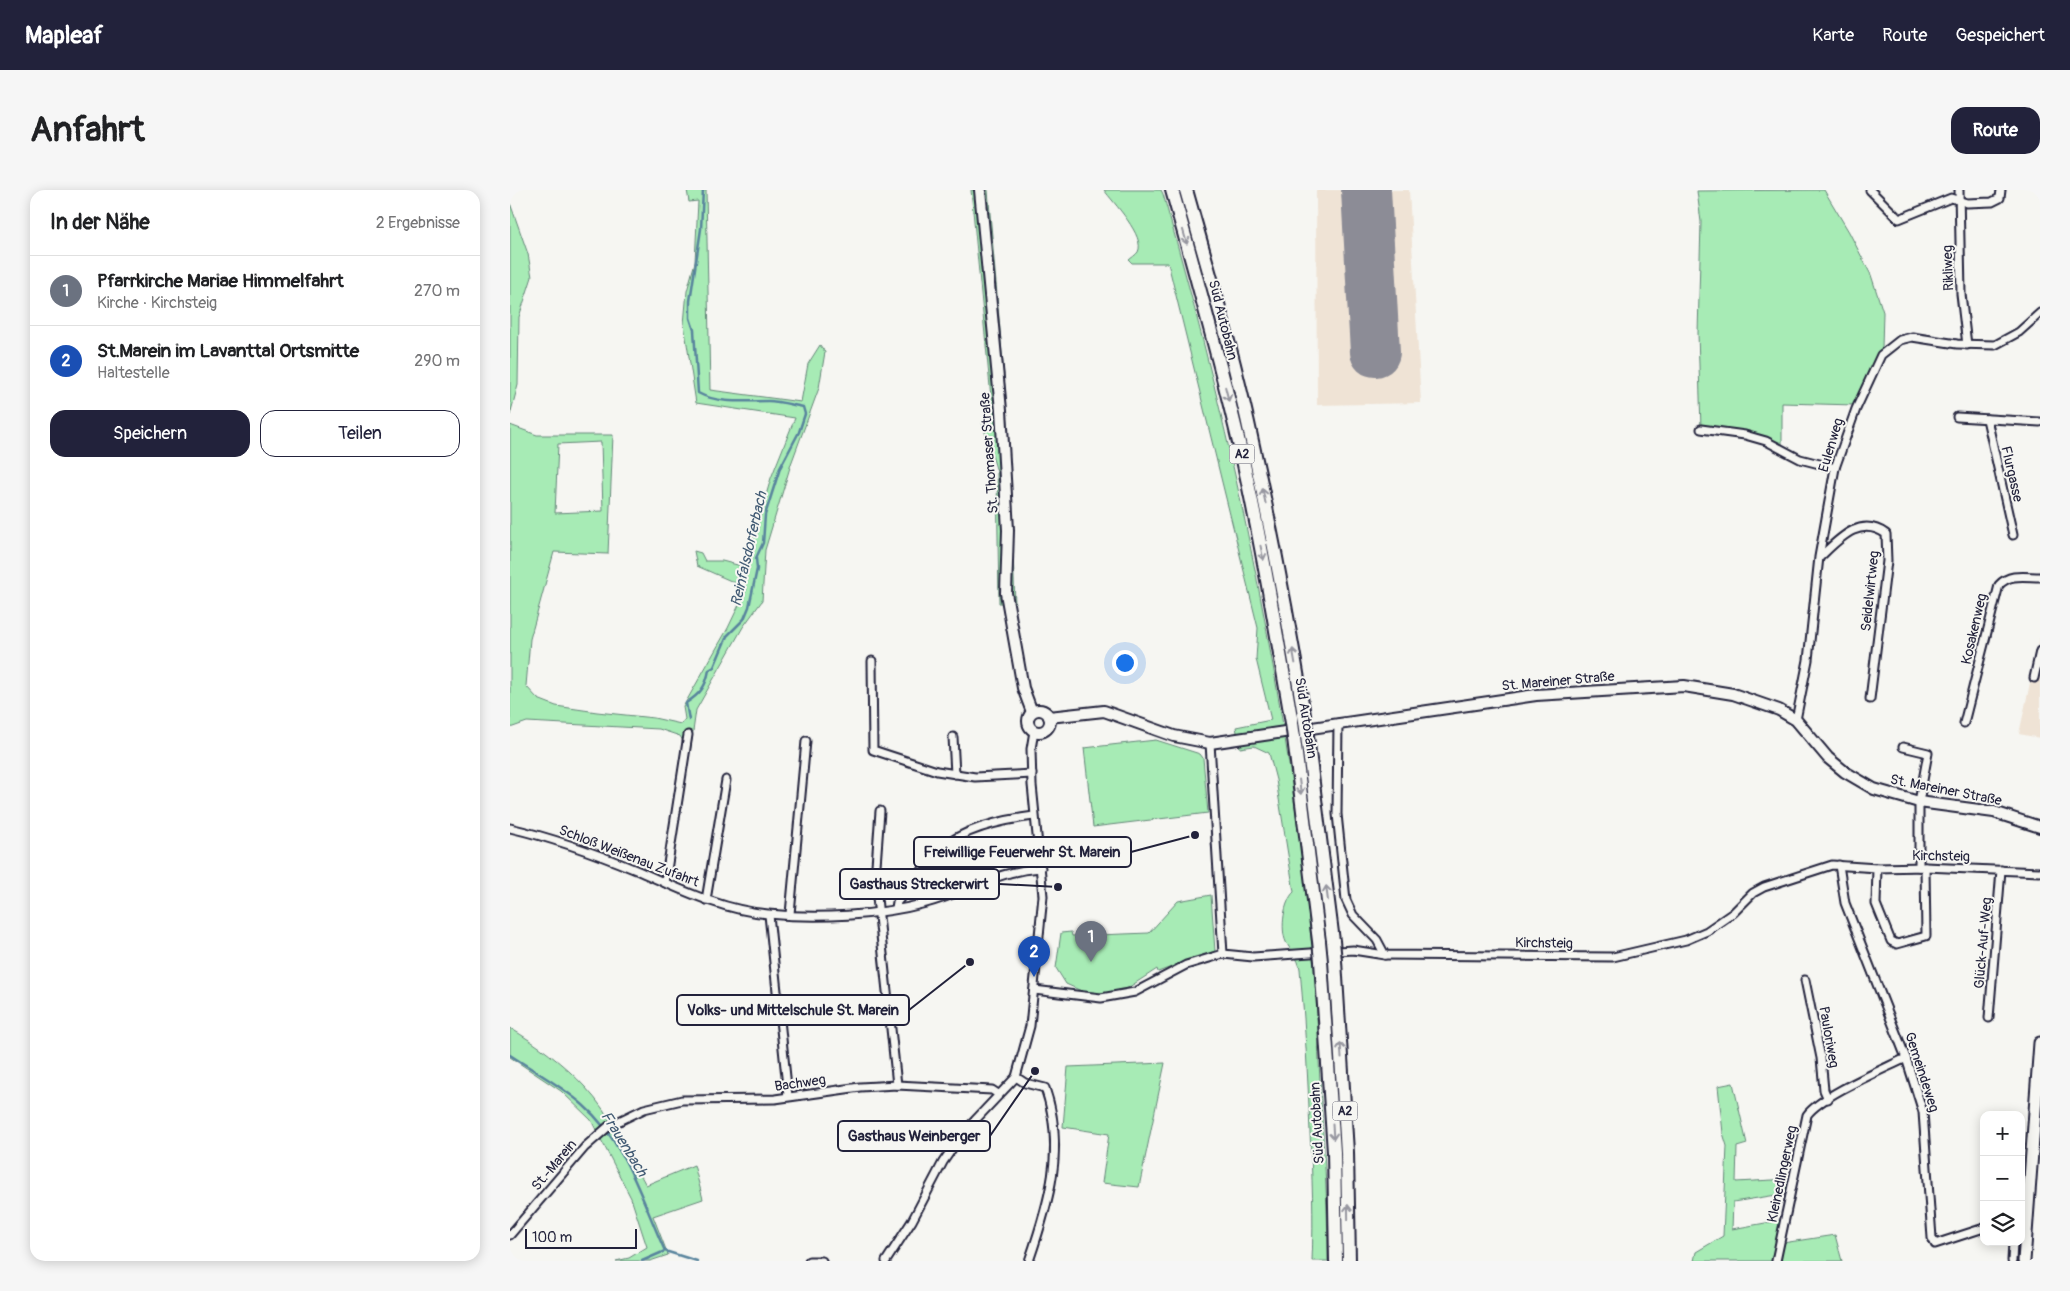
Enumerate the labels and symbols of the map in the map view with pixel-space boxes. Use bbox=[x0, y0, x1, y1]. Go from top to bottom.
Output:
one-way arrow bbox=[1181, 228, 1191, 244]
street label: Rikliweg bbox=[1939, 245, 1957, 291]
street label: Süd Autobahn bbox=[1205, 278, 1241, 362]
one-way arrow bbox=[1223, 385, 1232, 401]
street label: St. Thomaser Straße bbox=[976, 392, 1002, 514]
street label: Eulenweg bbox=[1815, 416, 1847, 474]
road number: A2 bbox=[1230, 444, 1254, 464]
street label: Flurgasse bbox=[1997, 444, 2027, 504]
water label: Reinfalsdorferbach bbox=[727, 489, 772, 608]
one-way arrow bbox=[1259, 489, 1268, 505]
one-way arrow bbox=[1258, 544, 1267, 560]
street label: Seidelwirtweg bbox=[1857, 550, 1883, 632]
street label: Kosakenweg bbox=[1958, 592, 1990, 666]
one-way arrow bbox=[1289, 648, 1299, 664]
your location bbox=[1112, 650, 1138, 676]
street label: St. Mareiner Straße bbox=[1501, 668, 1615, 694]
street label: Süd Autobahn bbox=[1291, 676, 1321, 760]
street label: St. Mareiner Straße bbox=[1889, 771, 2003, 809]
one-way arrow bbox=[1295, 778, 1305, 794]
street label: Schloß Weißenau Zufahrt bbox=[557, 821, 702, 891]
callout: Freiwillige Feuerwehr St. Marein bbox=[914, 837, 1131, 867]
text: Freiwillige Feuerwehr St. Marein bbox=[924, 843, 1121, 862]
street label: Kirchsteig bbox=[1912, 847, 1970, 865]
callout: Gasthaus Streckerwirt bbox=[840, 869, 999, 899]
text: Gasthaus Streckerwirt bbox=[850, 875, 989, 894]
one-way arrow bbox=[1322, 885, 1332, 901]
street label: Glück-Auf-Weg bbox=[1971, 897, 1995, 989]
pin: 1 bbox=[1075, 921, 1107, 962]
street label: Kirchsteig bbox=[1515, 934, 1573, 952]
pin: 2 bbox=[1018, 936, 1050, 977]
callout: Volks- und Mittelschule St. Marein bbox=[677, 995, 909, 1025]
text: Volks- und Mittelschule St. Marein bbox=[687, 1001, 900, 1020]
street label: Pauloriweg bbox=[1815, 1005, 1843, 1069]
street label: Gemeindeweg bbox=[1901, 1030, 1943, 1114]
one-way arrow bbox=[1336, 1042, 1345, 1058]
street label: Bachweg bbox=[773, 1071, 827, 1095]
street label: Süd Autobahn bbox=[1306, 1082, 1328, 1164]
road number: A2 bbox=[1332, 1101, 1358, 1120]
water label: Frauenbach bbox=[597, 1108, 652, 1181]
callout: Gasthaus Weinberger bbox=[838, 1121, 990, 1151]
one-way arrow bbox=[1328, 1124, 1337, 1140]
street label: Kleinedlingerweg bbox=[1763, 1124, 1801, 1224]
text: Gasthaus Weinberger bbox=[848, 1127, 981, 1146]
street label: St.-Marein bbox=[528, 1136, 580, 1194]
one-way arrow bbox=[1343, 1205, 1353, 1221]
scale bar bbox=[525, 1226, 638, 1249]

